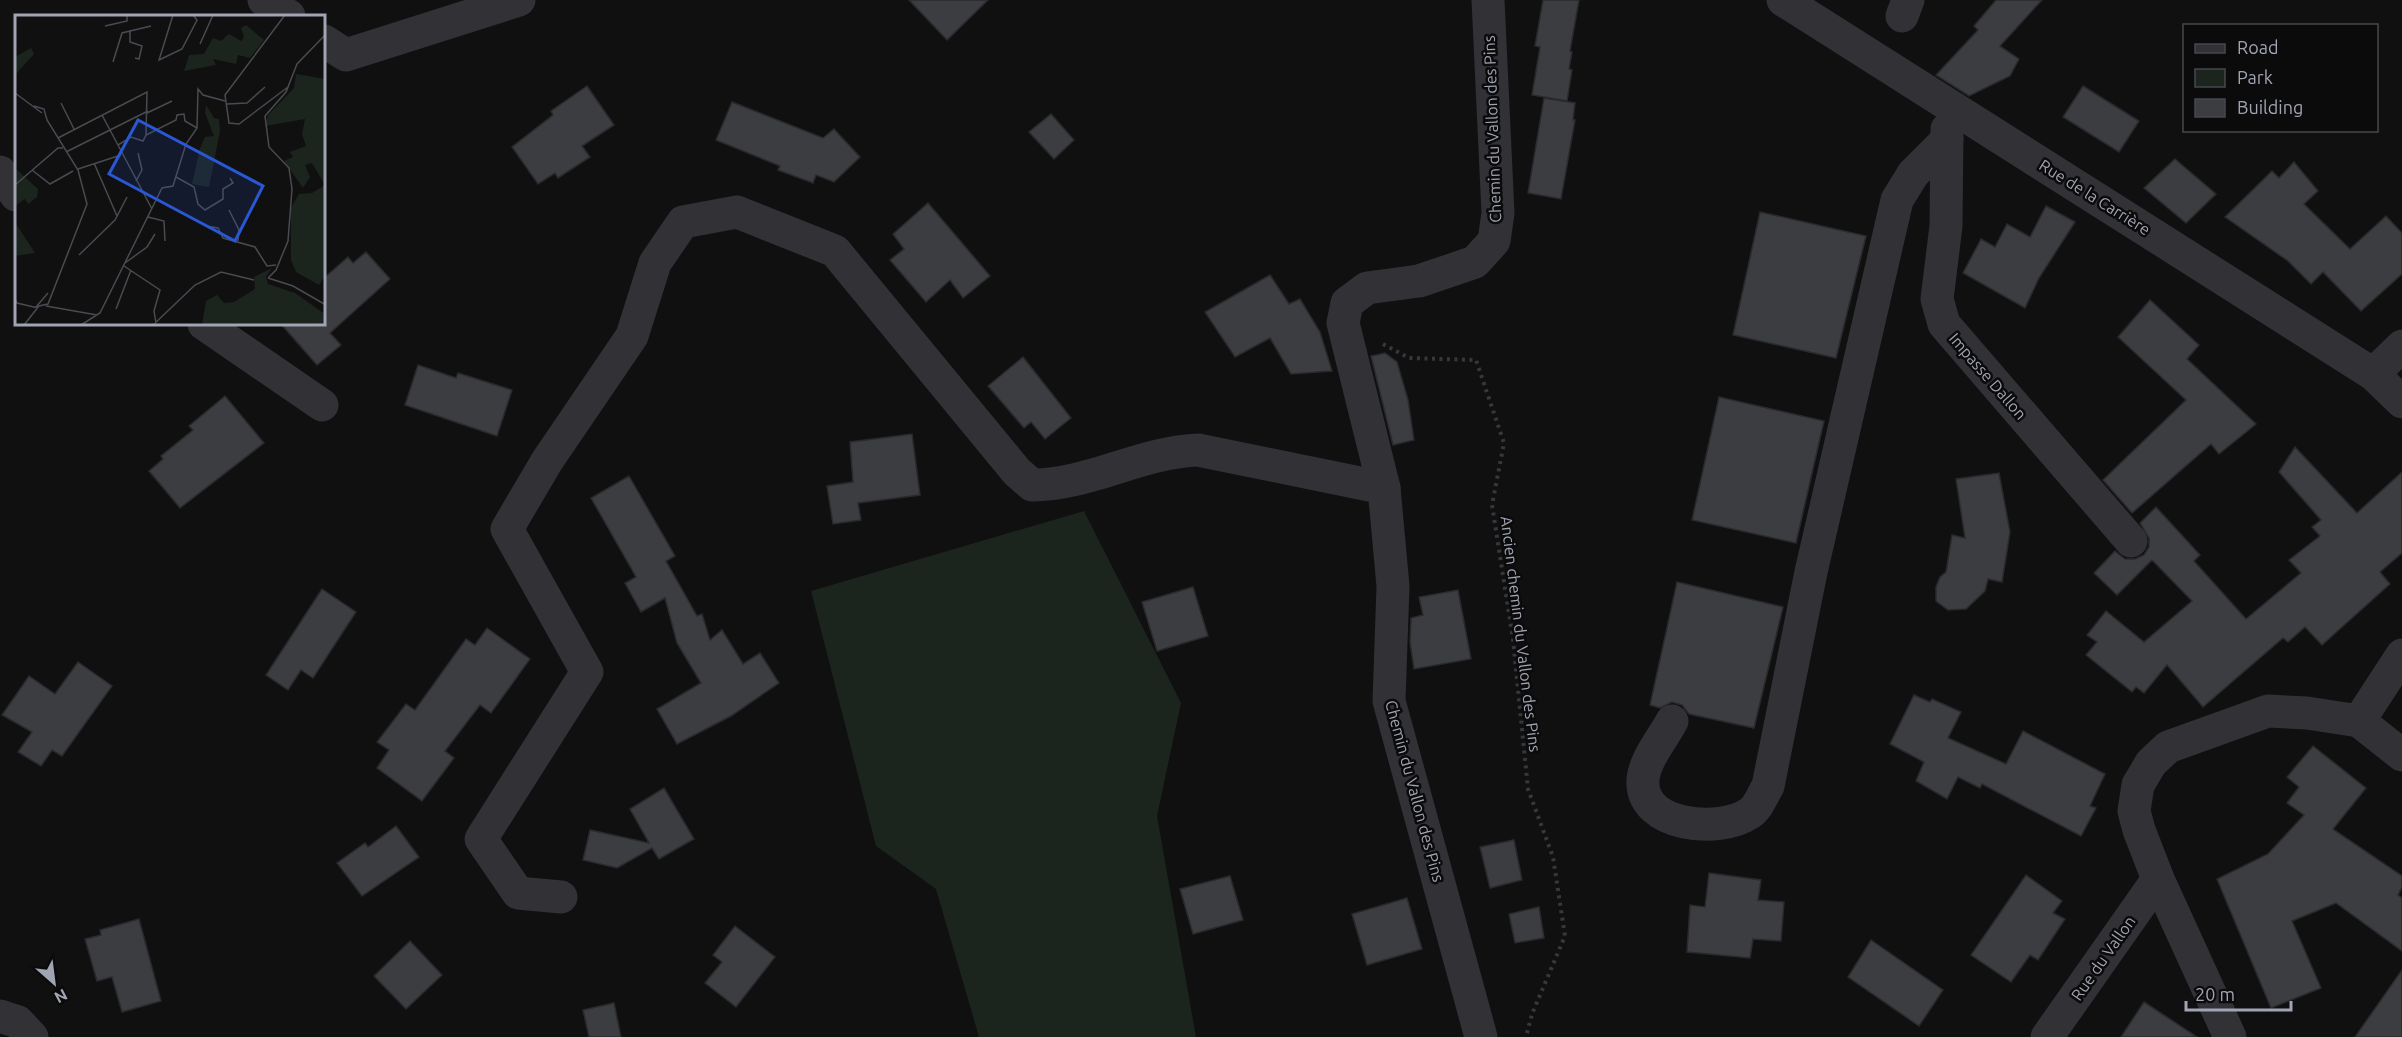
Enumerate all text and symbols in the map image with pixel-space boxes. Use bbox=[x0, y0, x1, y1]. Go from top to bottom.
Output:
inset map bbox=[15, 15, 326, 326]
legend bbox=[2183, 24, 2378, 132]
street label: Chemin du Vallon des Pins bbox=[1480, 35, 1504, 223]
text: Road bbox=[2237, 37, 2279, 57]
text: Park bbox=[2237, 67, 2273, 87]
text: Building bbox=[2237, 97, 2303, 117]
street label: Rue de la Carrière bbox=[2036, 156, 2154, 238]
street label: Impasse Dallon bbox=[1946, 329, 2030, 423]
street label: Ancien chemin du Vallon des Pins bbox=[1498, 515, 1544, 753]
street label: Chemin du Vallon des Pins bbox=[1382, 698, 1448, 884]
street label: Rue du Vallon bbox=[2067, 912, 2139, 1004]
north arrow bbox=[24, 953, 84, 1013]
scale bar bbox=[2186, 974, 2291, 1012]
text: 20 m bbox=[2195, 984, 2235, 1004]
text: N bbox=[52, 985, 71, 1007]

